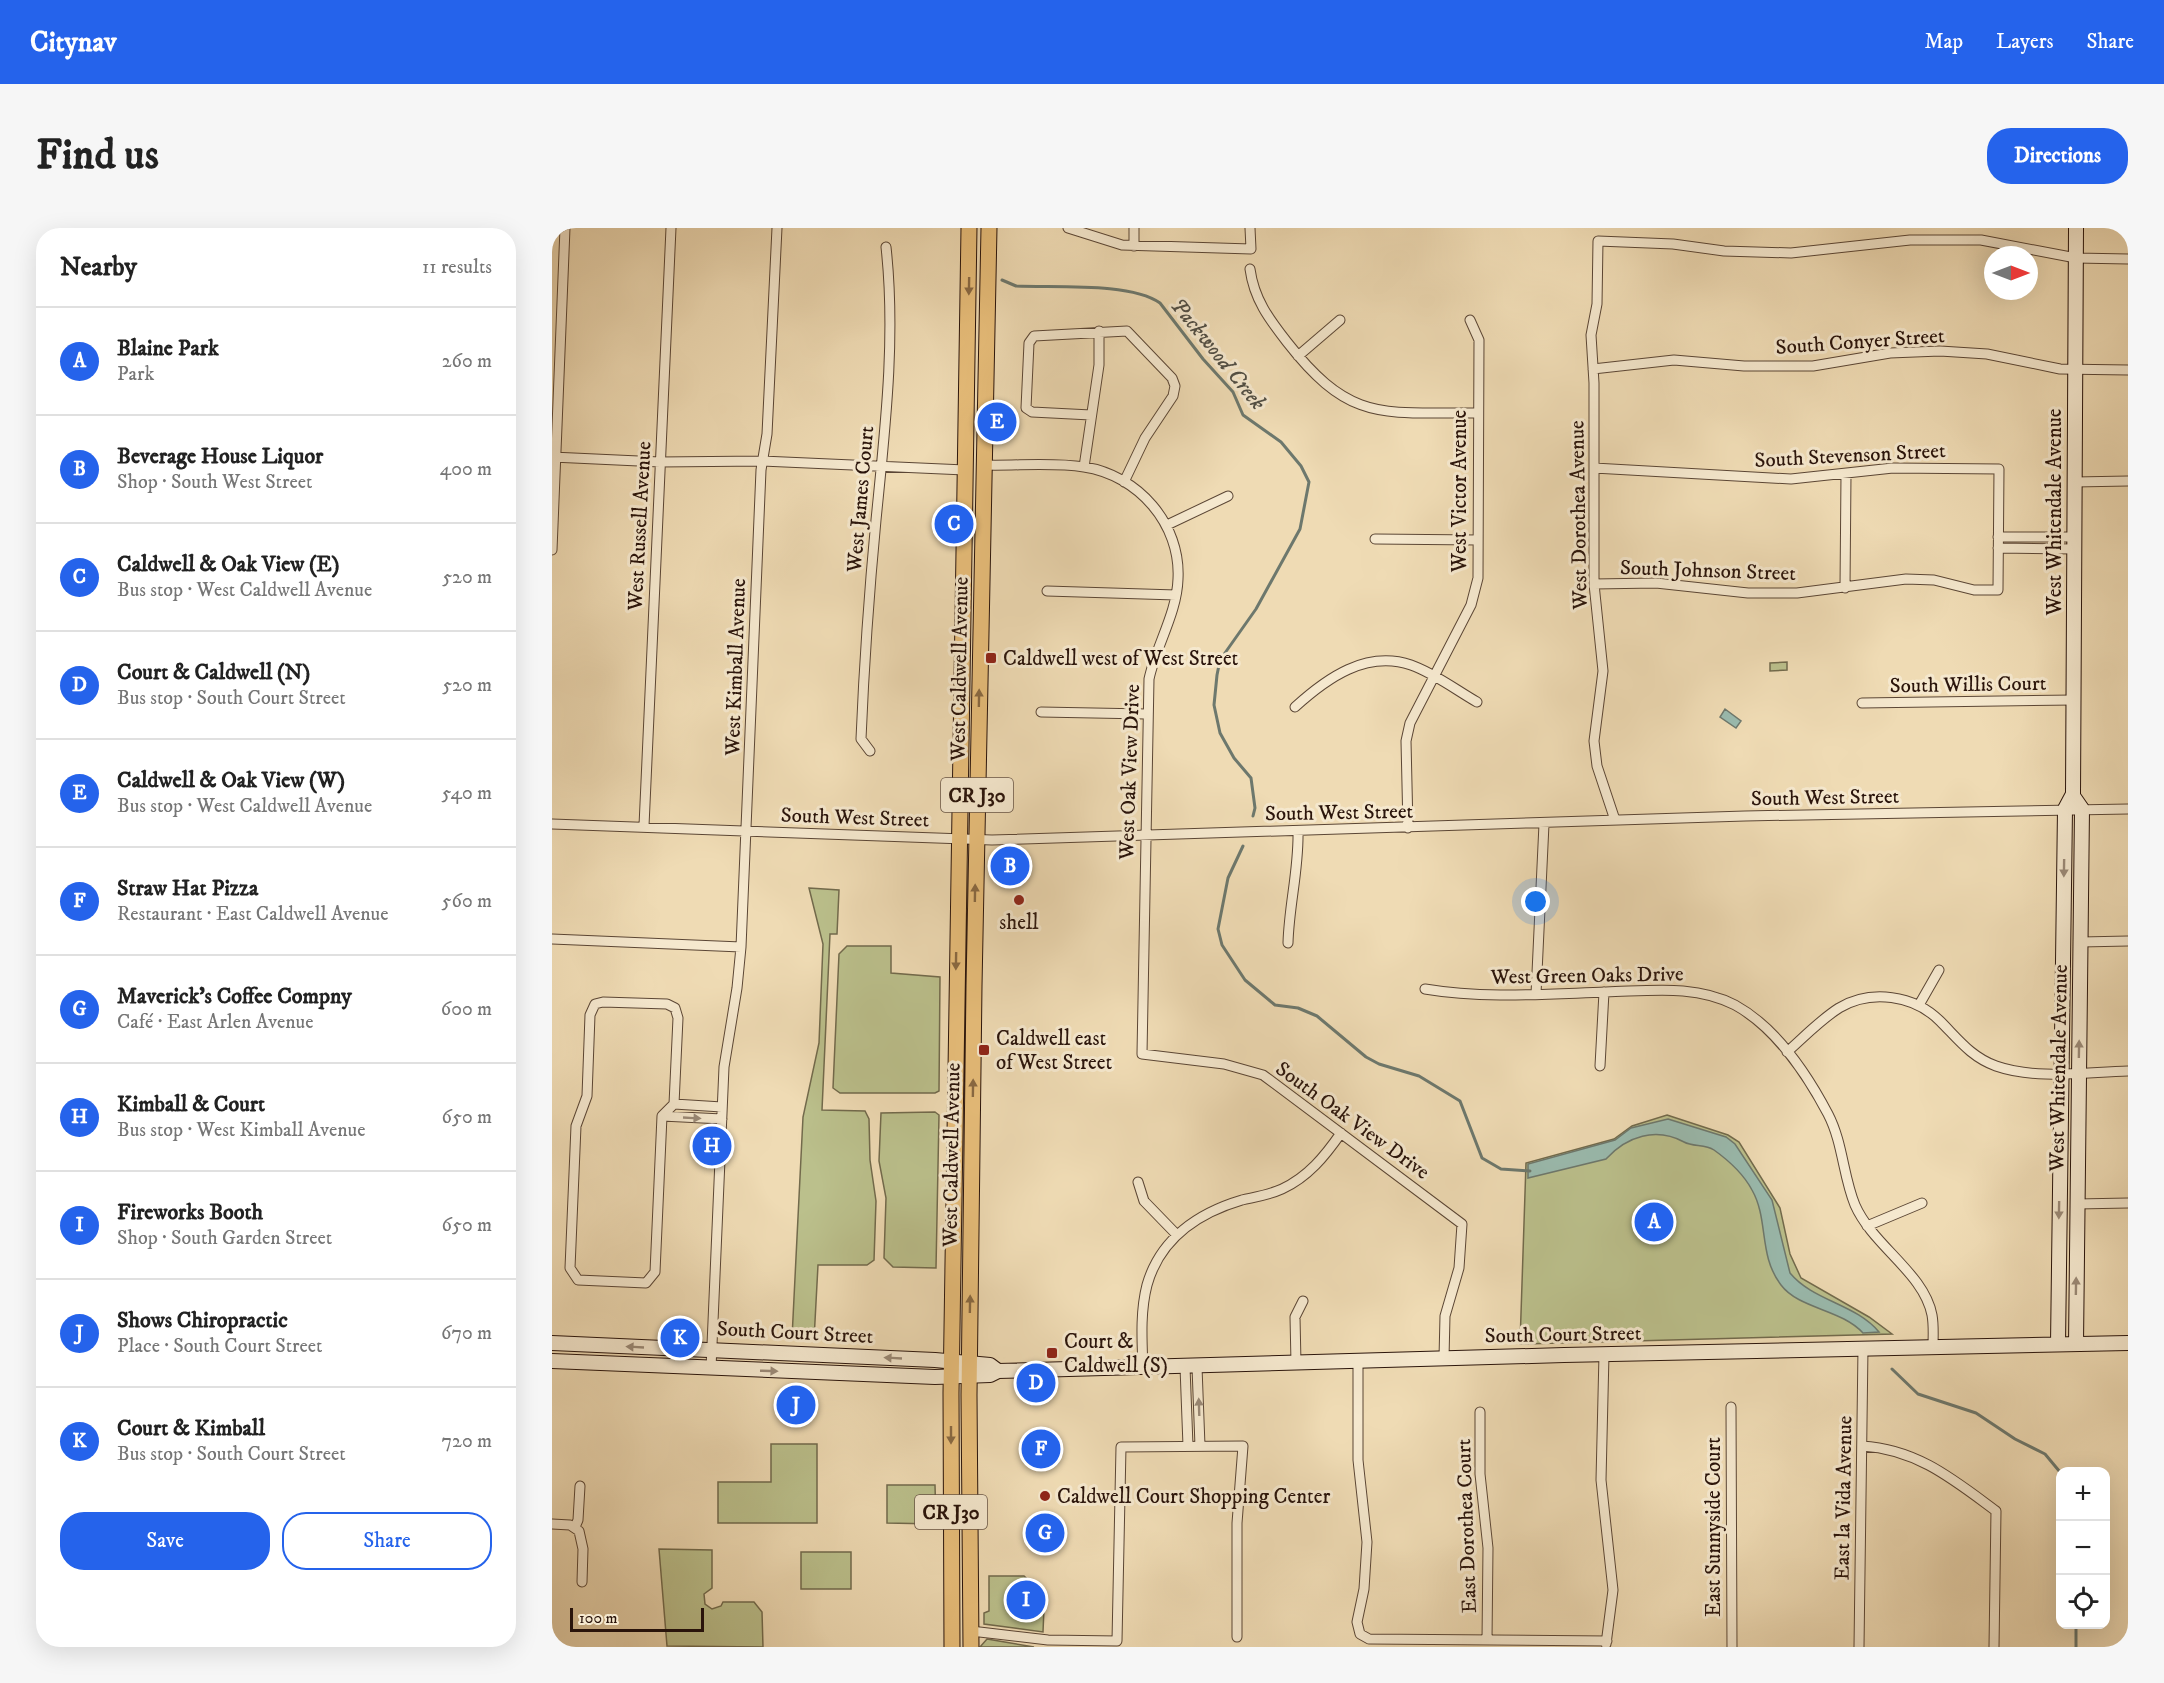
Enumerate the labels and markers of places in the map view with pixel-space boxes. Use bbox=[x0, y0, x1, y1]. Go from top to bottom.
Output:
pin: E bbox=[978, 400, 1016, 444]
pin: C bbox=[934, 502, 974, 546]
place label: Caldwell west of West Street bbox=[1003, 646, 1239, 672]
marker: Caldwell west of West Street bbox=[984, 651, 998, 665]
pin: B bbox=[990, 844, 1030, 888]
marker: shell bbox=[1012, 893, 1026, 907]
place label: shell bbox=[999, 910, 1039, 936]
place label: Caldwell east of West Street bbox=[996, 1026, 1112, 1076]
marker: Caldwell east of West Street bbox=[977, 1043, 991, 1057]
pin: H bbox=[692, 1124, 732, 1168]
pin: A bbox=[1634, 1200, 1674, 1244]
pin: K bbox=[660, 1316, 700, 1360]
place label: Court & Caldwell (S) bbox=[1064, 1329, 1168, 1379]
marker: Court & Caldwell (S) bbox=[1045, 1346, 1059, 1360]
pin: D bbox=[1016, 1360, 1056, 1406]
pin: J bbox=[776, 1382, 816, 1428]
pin: F bbox=[1022, 1426, 1060, 1472]
place label: Caldwell Court Shopping Center bbox=[1057, 1484, 1330, 1510]
marker: Caldwell Court Shopping Center bbox=[1038, 1489, 1052, 1503]
pin: G bbox=[1026, 1510, 1064, 1556]
pin: I bbox=[1006, 1578, 1046, 1622]

